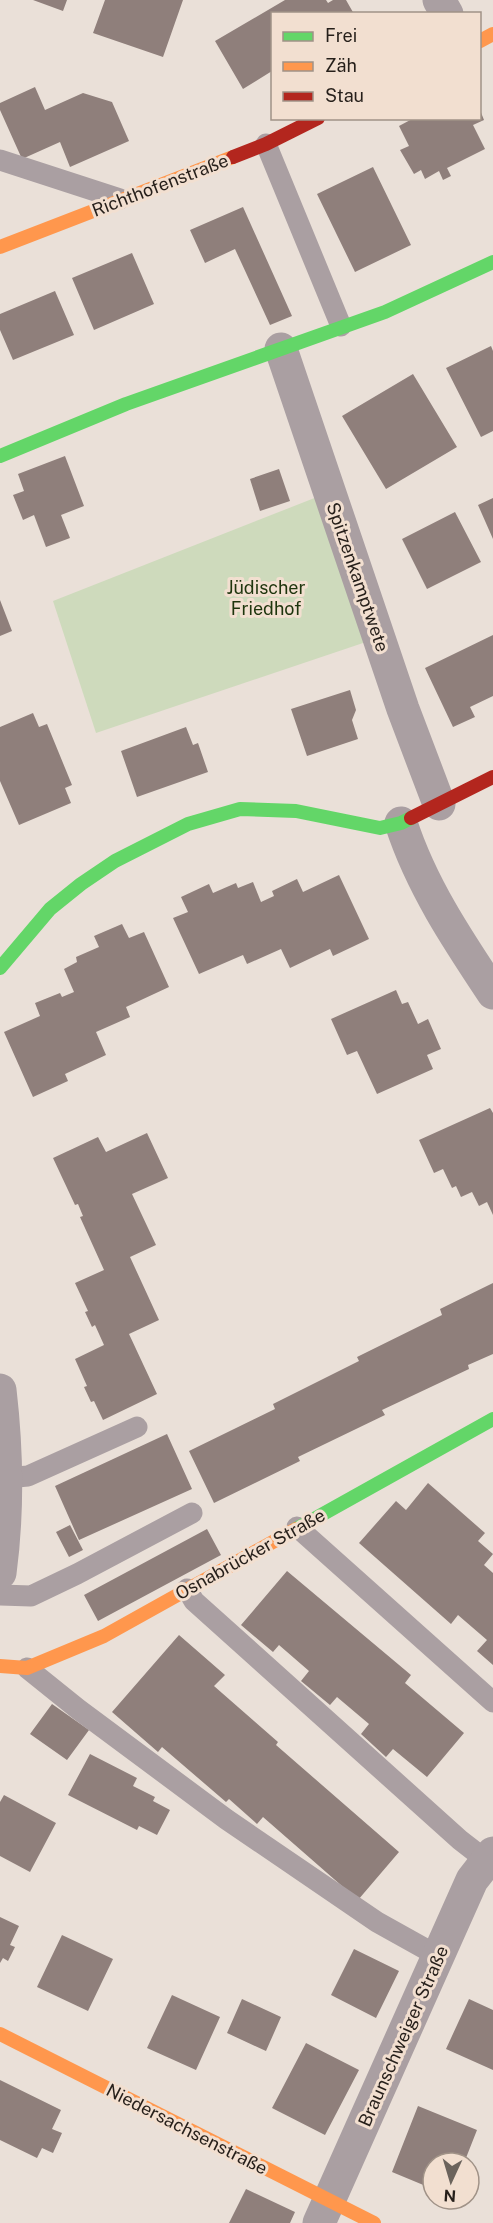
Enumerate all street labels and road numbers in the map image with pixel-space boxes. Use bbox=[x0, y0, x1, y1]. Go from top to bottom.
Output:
street label: Richthofenstraße bbox=[89, 149, 231, 221]
street label: Spitzenkamptwete bbox=[323, 500, 393, 654]
street label: Osnabrücker Straße bbox=[171, 1504, 329, 1604]
street label: Braunschweiger Straße bbox=[354, 1942, 452, 2130]
street label: Niedersachsenstraße bbox=[103, 2079, 271, 2179]

